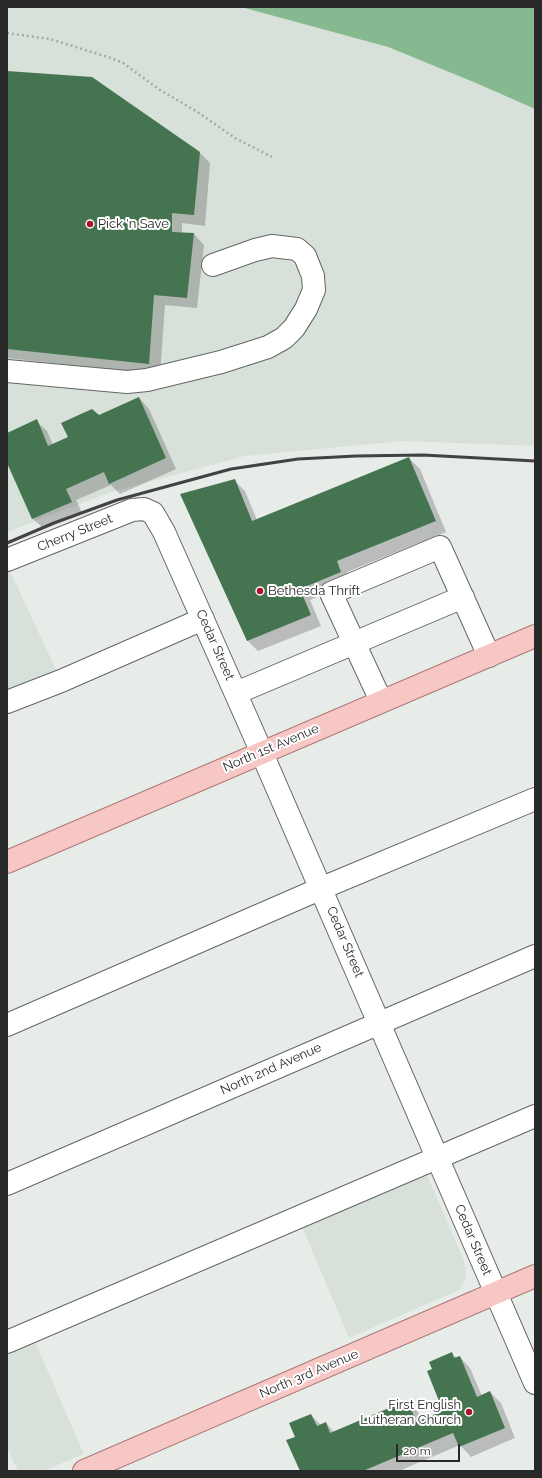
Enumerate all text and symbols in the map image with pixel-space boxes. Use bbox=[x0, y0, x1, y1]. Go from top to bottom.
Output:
place label: Pick 'n Save bbox=[98, 216, 169, 232]
marker: Pick 'n Save bbox=[85, 219, 95, 229]
street label: Cherry Street bbox=[35, 511, 115, 555]
place label: Bethesda Thrift bbox=[268, 583, 360, 599]
marker: Bethesda Thrift bbox=[255, 586, 265, 596]
street label: Cedar Street bbox=[192, 607, 238, 683]
street label: North 1st Avenue bbox=[221, 721, 321, 775]
street label: Cedar Street bbox=[323, 904, 367, 980]
street label: North 2nd Avenue bbox=[218, 1040, 324, 1098]
street label: Cedar Street bbox=[451, 1202, 495, 1278]
street label: North 3rd Avenue bbox=[257, 1346, 361, 1402]
place label: First English Lutheran Church bbox=[360, 1397, 461, 1428]
marker: First English Lutheran Church bbox=[464, 1407, 474, 1417]
scale bar bbox=[398, 1436, 462, 1462]
text: 20 m bbox=[403, 1444, 431, 1458]

